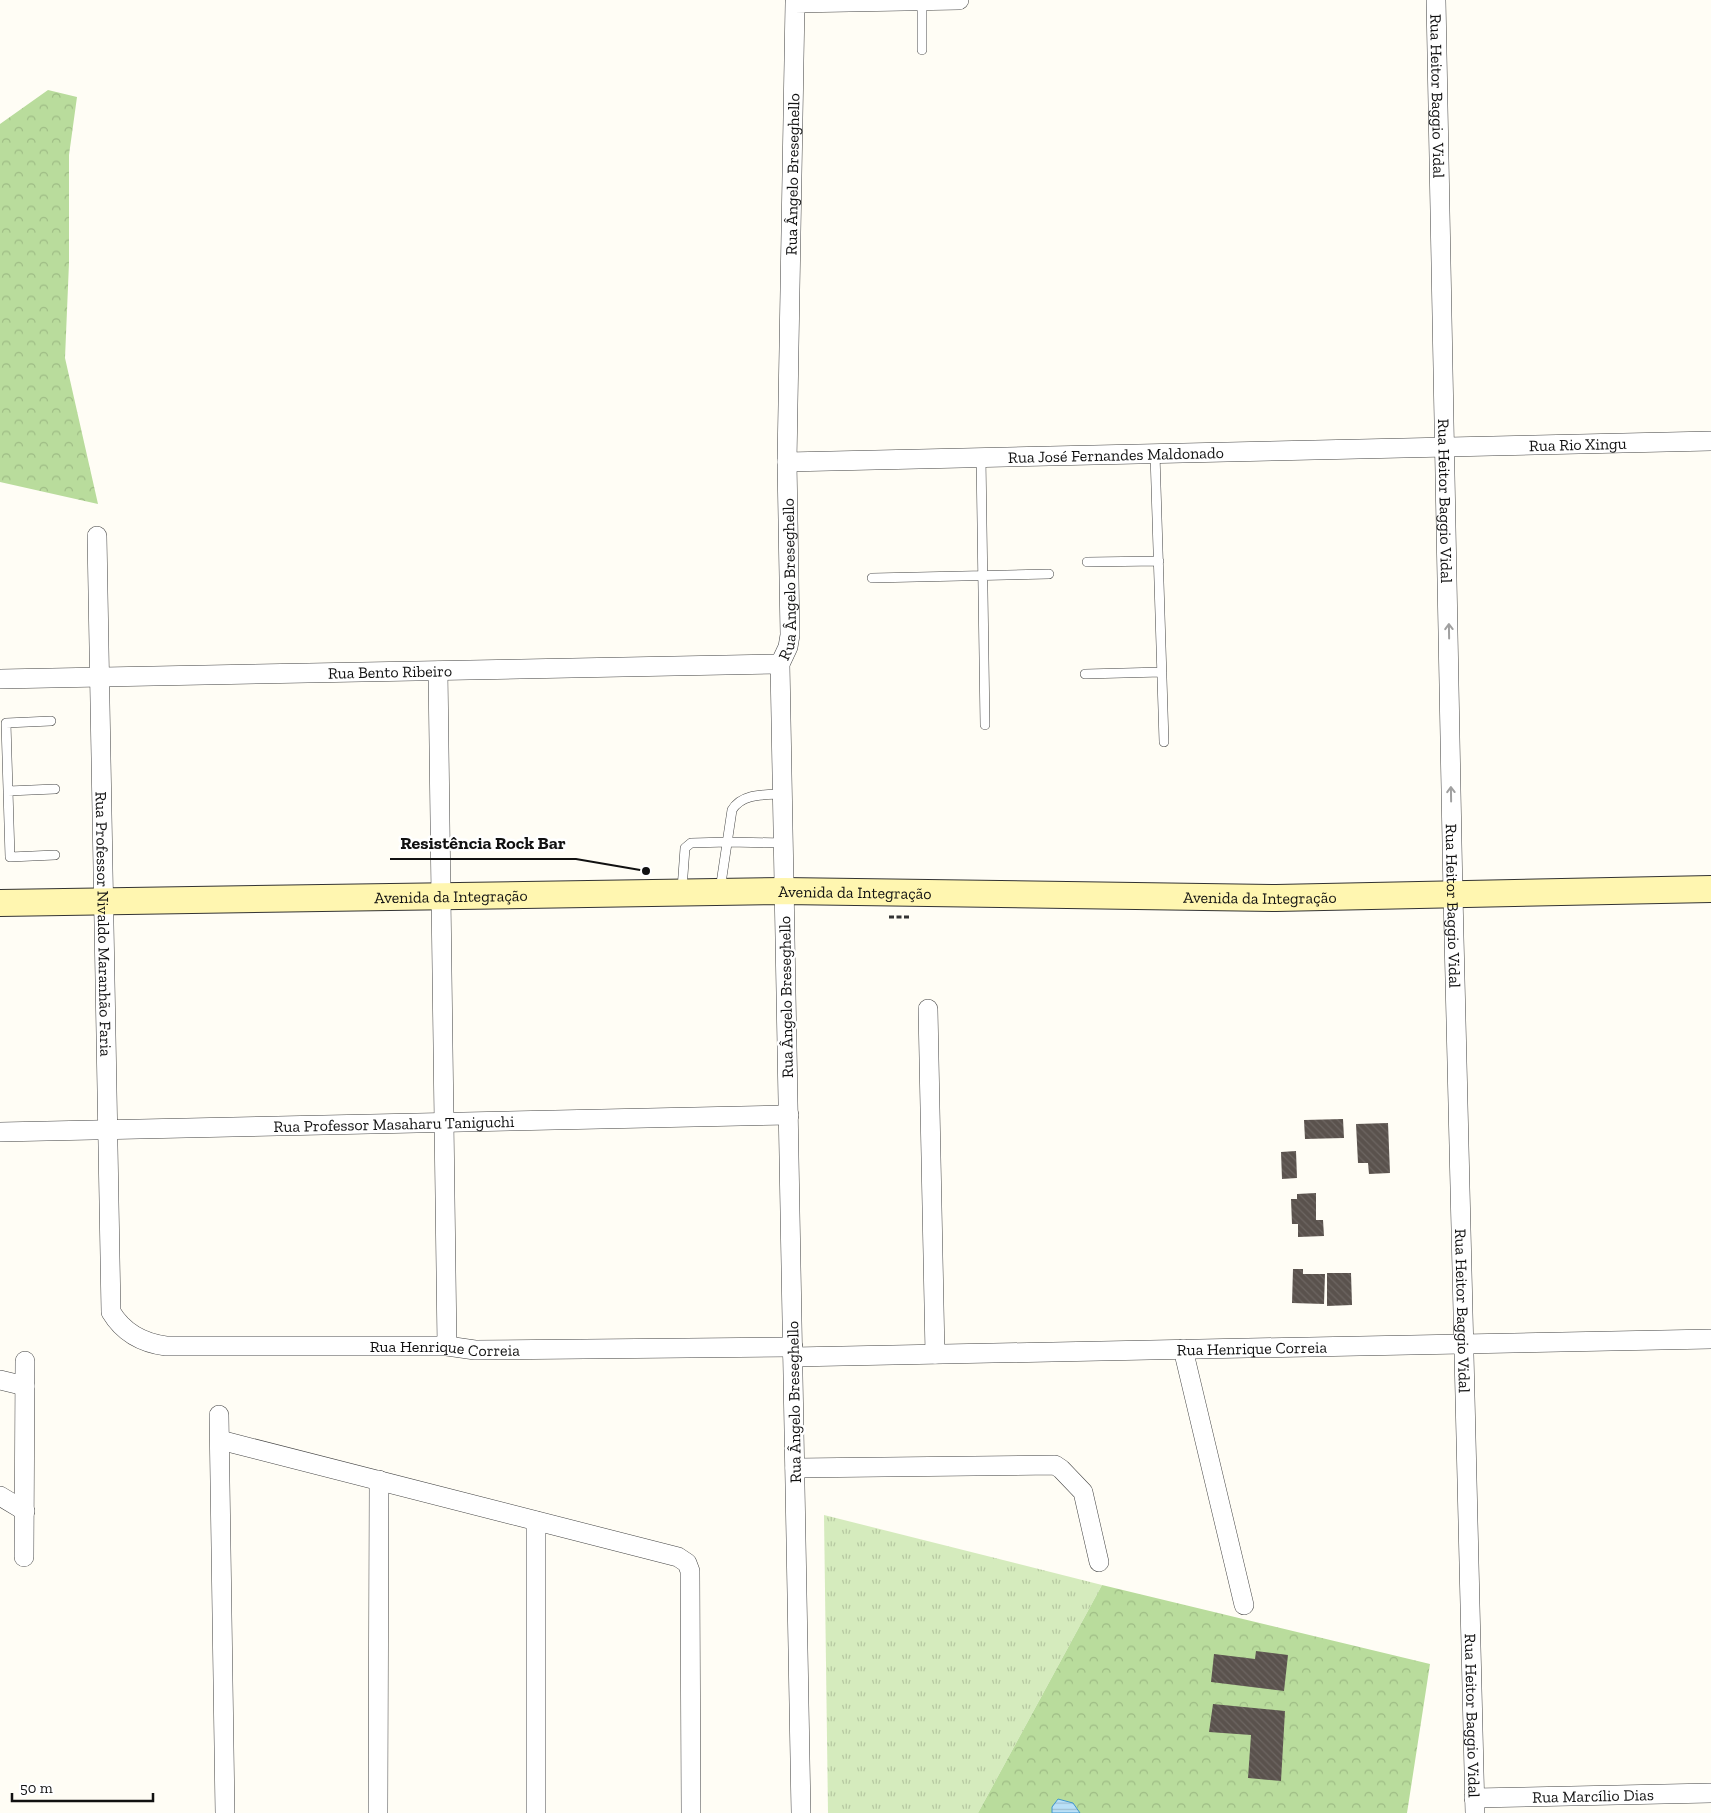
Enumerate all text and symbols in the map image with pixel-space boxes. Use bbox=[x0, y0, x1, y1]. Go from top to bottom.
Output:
street label: Rua Heitor Baggio Vidal bbox=[1427, 14, 1449, 178]
street label: Rua Ângelo Breseghello bbox=[781, 93, 803, 255]
street label: Rua Heitor Baggio Vidal bbox=[1434, 419, 1457, 583]
street label: Rua Rio Xingu bbox=[1529, 433, 1627, 455]
street label: Rua José Fernandes Maldonado bbox=[1008, 443, 1224, 466]
street label: Rua Ângelo Breseghello bbox=[774, 498, 800, 663]
one-way arrow bbox=[1444, 624, 1453, 640]
street label: Rua Bento Ribeiro bbox=[328, 661, 452, 682]
one-way arrow bbox=[1447, 786, 1456, 802]
street label: Rua Professor Nivaldo Maranhão Faria bbox=[92, 791, 116, 1057]
street label: Rua Heitor Baggio Vidal bbox=[1442, 823, 1465, 988]
callout: Resistência Rock Bar bbox=[390, 826, 576, 859]
text: Resistência Rock Bar bbox=[400, 832, 566, 854]
street label: Avenida da Integração bbox=[778, 881, 932, 903]
street label: Avenida da Integração bbox=[374, 885, 528, 907]
street label: Avenida da Integração bbox=[1183, 887, 1337, 908]
street label: Rua Ângelo Breseghello bbox=[775, 916, 797, 1078]
street label: Rua Professor Masaharu Taniguchi bbox=[273, 1111, 515, 1136]
street label: Rua Heitor Baggio Vidal bbox=[1451, 1228, 1474, 1393]
street label: Rua Ângelo Breseghello bbox=[783, 1321, 805, 1483]
street label: Rua Henrique Correia bbox=[370, 1337, 520, 1360]
street label: Rua Henrique Correia bbox=[1177, 1337, 1328, 1359]
street label: Rua Heitor Baggio Vidal bbox=[1461, 1633, 1484, 1798]
scale bar bbox=[12, 1770, 154, 1802]
text: 50 m bbox=[20, 1779, 53, 1797]
street label: Rua Marcílio Dias bbox=[1532, 1785, 1654, 1806]

